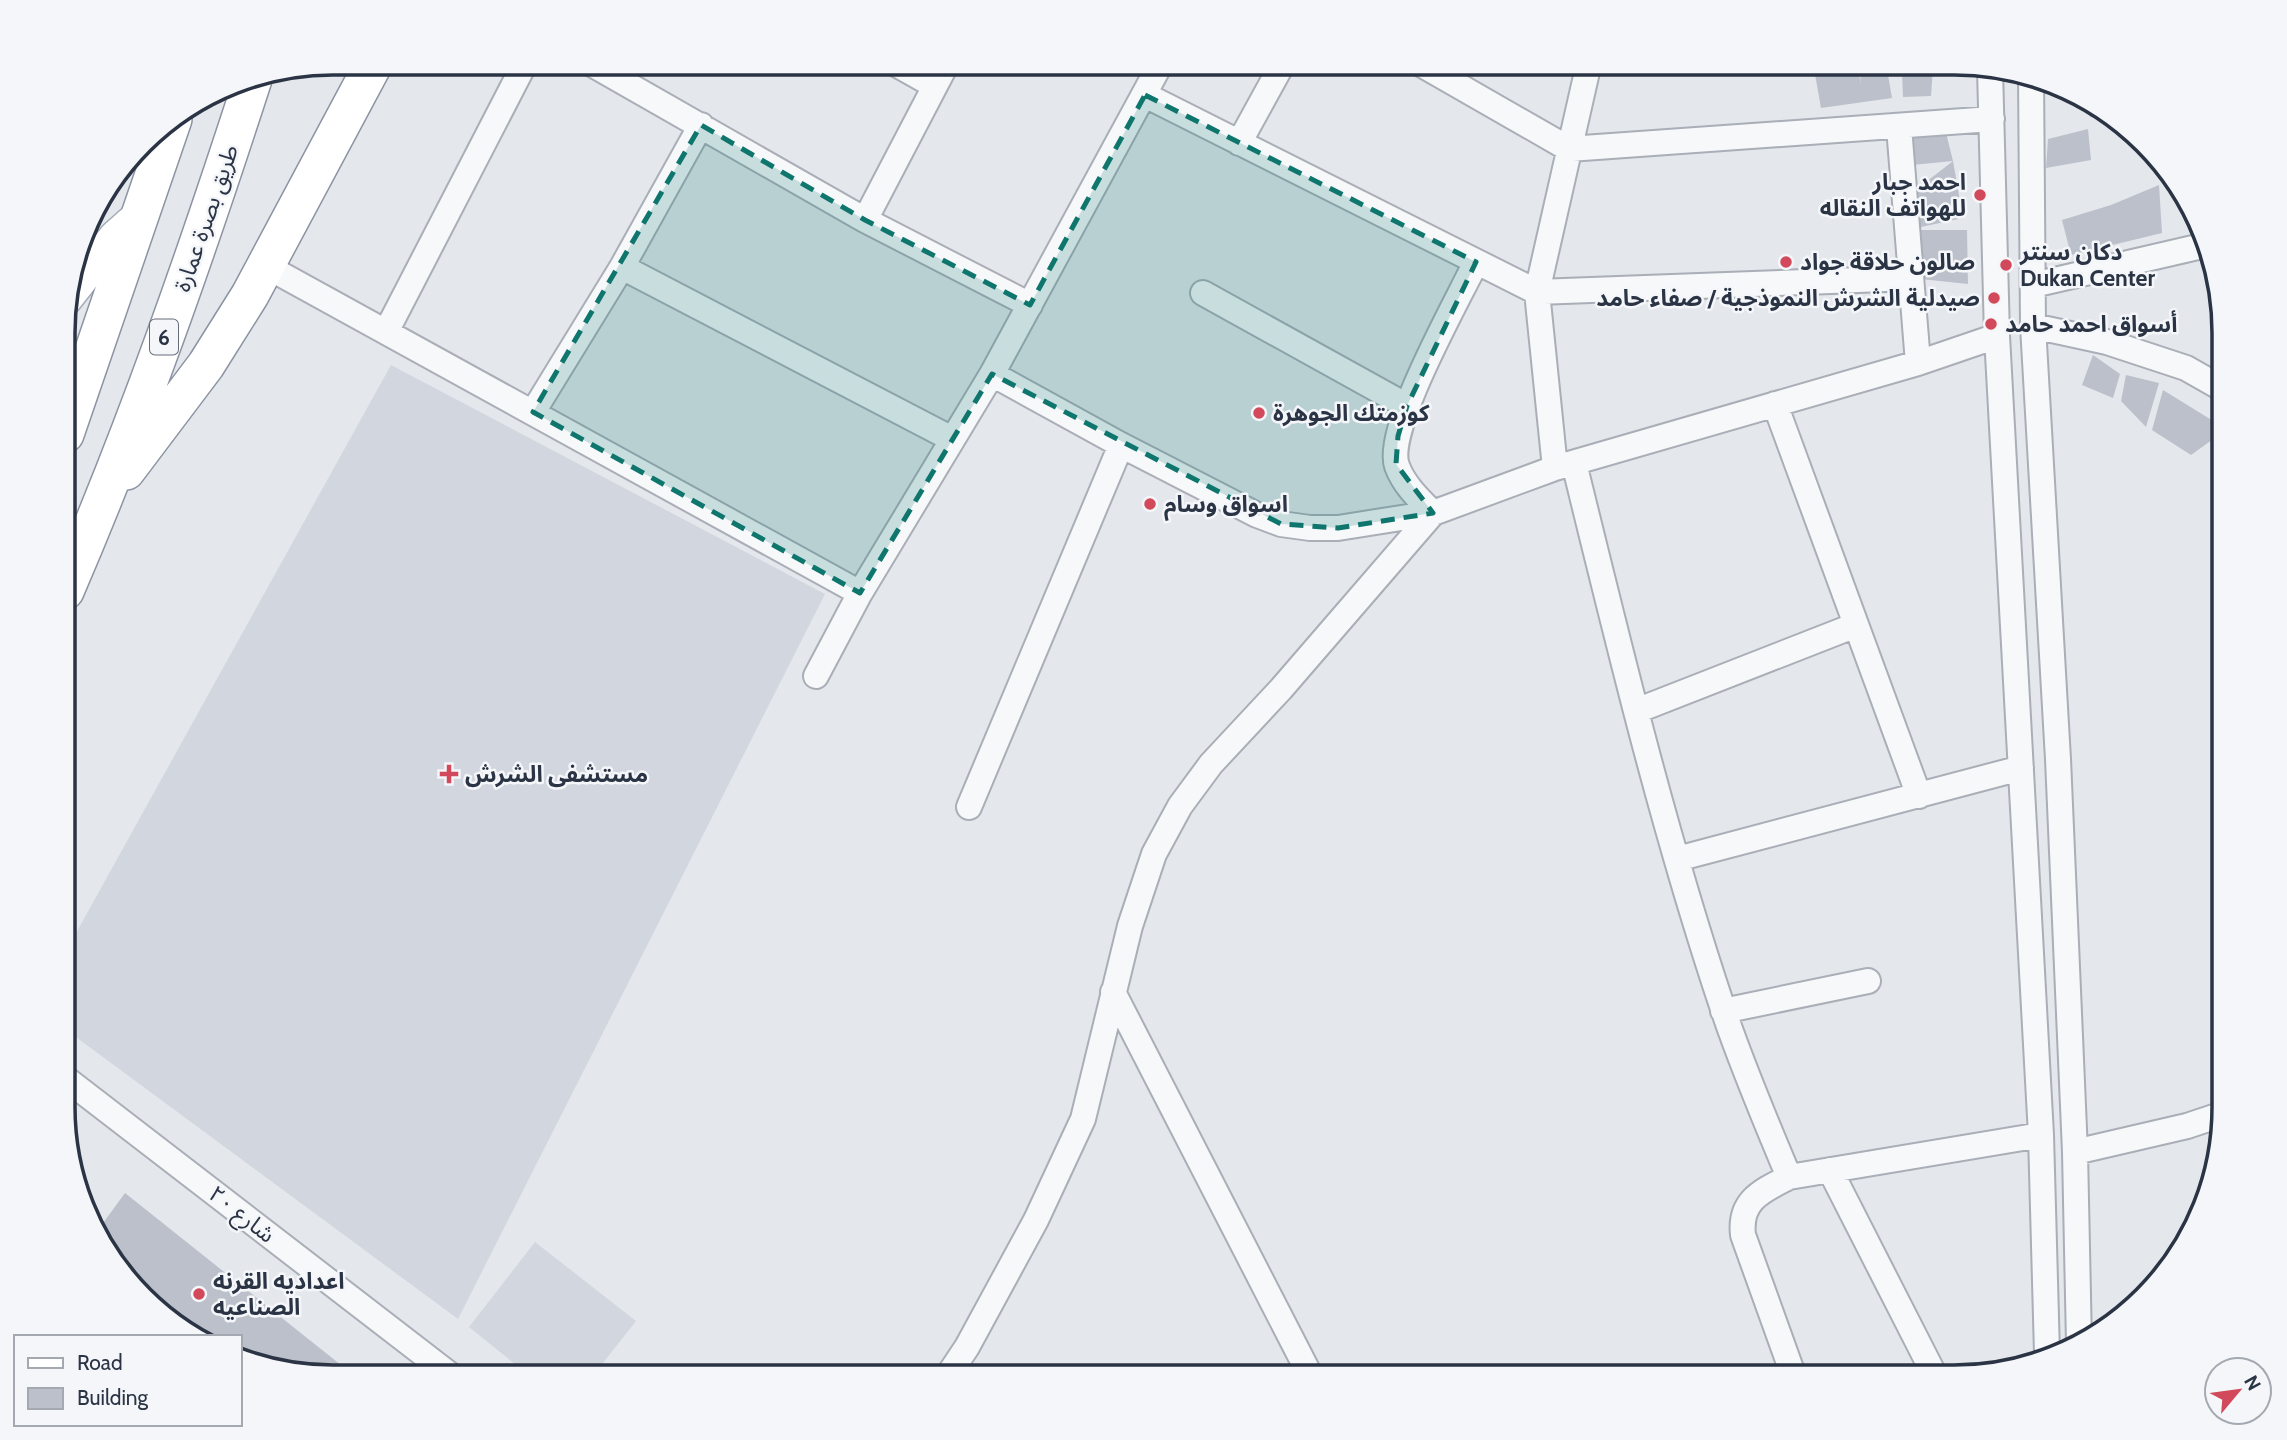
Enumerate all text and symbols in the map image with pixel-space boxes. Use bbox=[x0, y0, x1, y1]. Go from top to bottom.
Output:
street label: طريق بصرة عمارة bbox=[168, 141, 244, 295]
place label: احمد جبار للهواتف النقاله bbox=[1820, 168, 1966, 222]
marker: احمد جبار للهواتف النقاله bbox=[1972, 187, 1988, 203]
place label: دكان سنتر Dukan Center bbox=[2019, 238, 2155, 292]
place label: صالون حلاقة جواد bbox=[1800, 248, 1975, 276]
marker: صالون حلاقة جواد bbox=[1778, 254, 1794, 270]
marker: دكان سنتر Dukan Center bbox=[1998, 257, 2014, 273]
place label: صيدلية الشرش النموذجية / صفاء حامد bbox=[1596, 284, 1980, 312]
marker: صيدلية الشرش النموذجية / صفاء حامد bbox=[1986, 290, 2002, 306]
place label: أسواق احمد حامد bbox=[2005, 310, 2177, 338]
marker: أسواق احمد حامد bbox=[1983, 316, 1999, 332]
road number: 6 bbox=[150, 320, 178, 354]
place label: كوزمتك الجوهرة bbox=[1273, 399, 1430, 427]
marker: كوزمتك الجوهرة bbox=[1251, 405, 1267, 421]
place label: اسواق وسام bbox=[1164, 490, 1288, 522]
marker: اسواق وسام bbox=[1142, 496, 1158, 512]
place label: مستشفى الشرش bbox=[465, 760, 648, 788]
marker: مستشفى الشرش bbox=[439, 764, 459, 784]
street label: شارع ٢٠ bbox=[201, 1179, 281, 1251]
place label: اعداديه القرنه الصناعيه bbox=[213, 1267, 345, 1321]
marker: اعداديه القرنه الصناعيه bbox=[191, 1286, 207, 1302]
legend bbox=[14, 1335, 242, 1426]
text: Road bbox=[77, 1350, 123, 1375]
north arrow bbox=[2203, 1356, 2273, 1426]
text: N bbox=[2239, 1372, 2266, 1394]
text: Building bbox=[77, 1385, 149, 1410]

